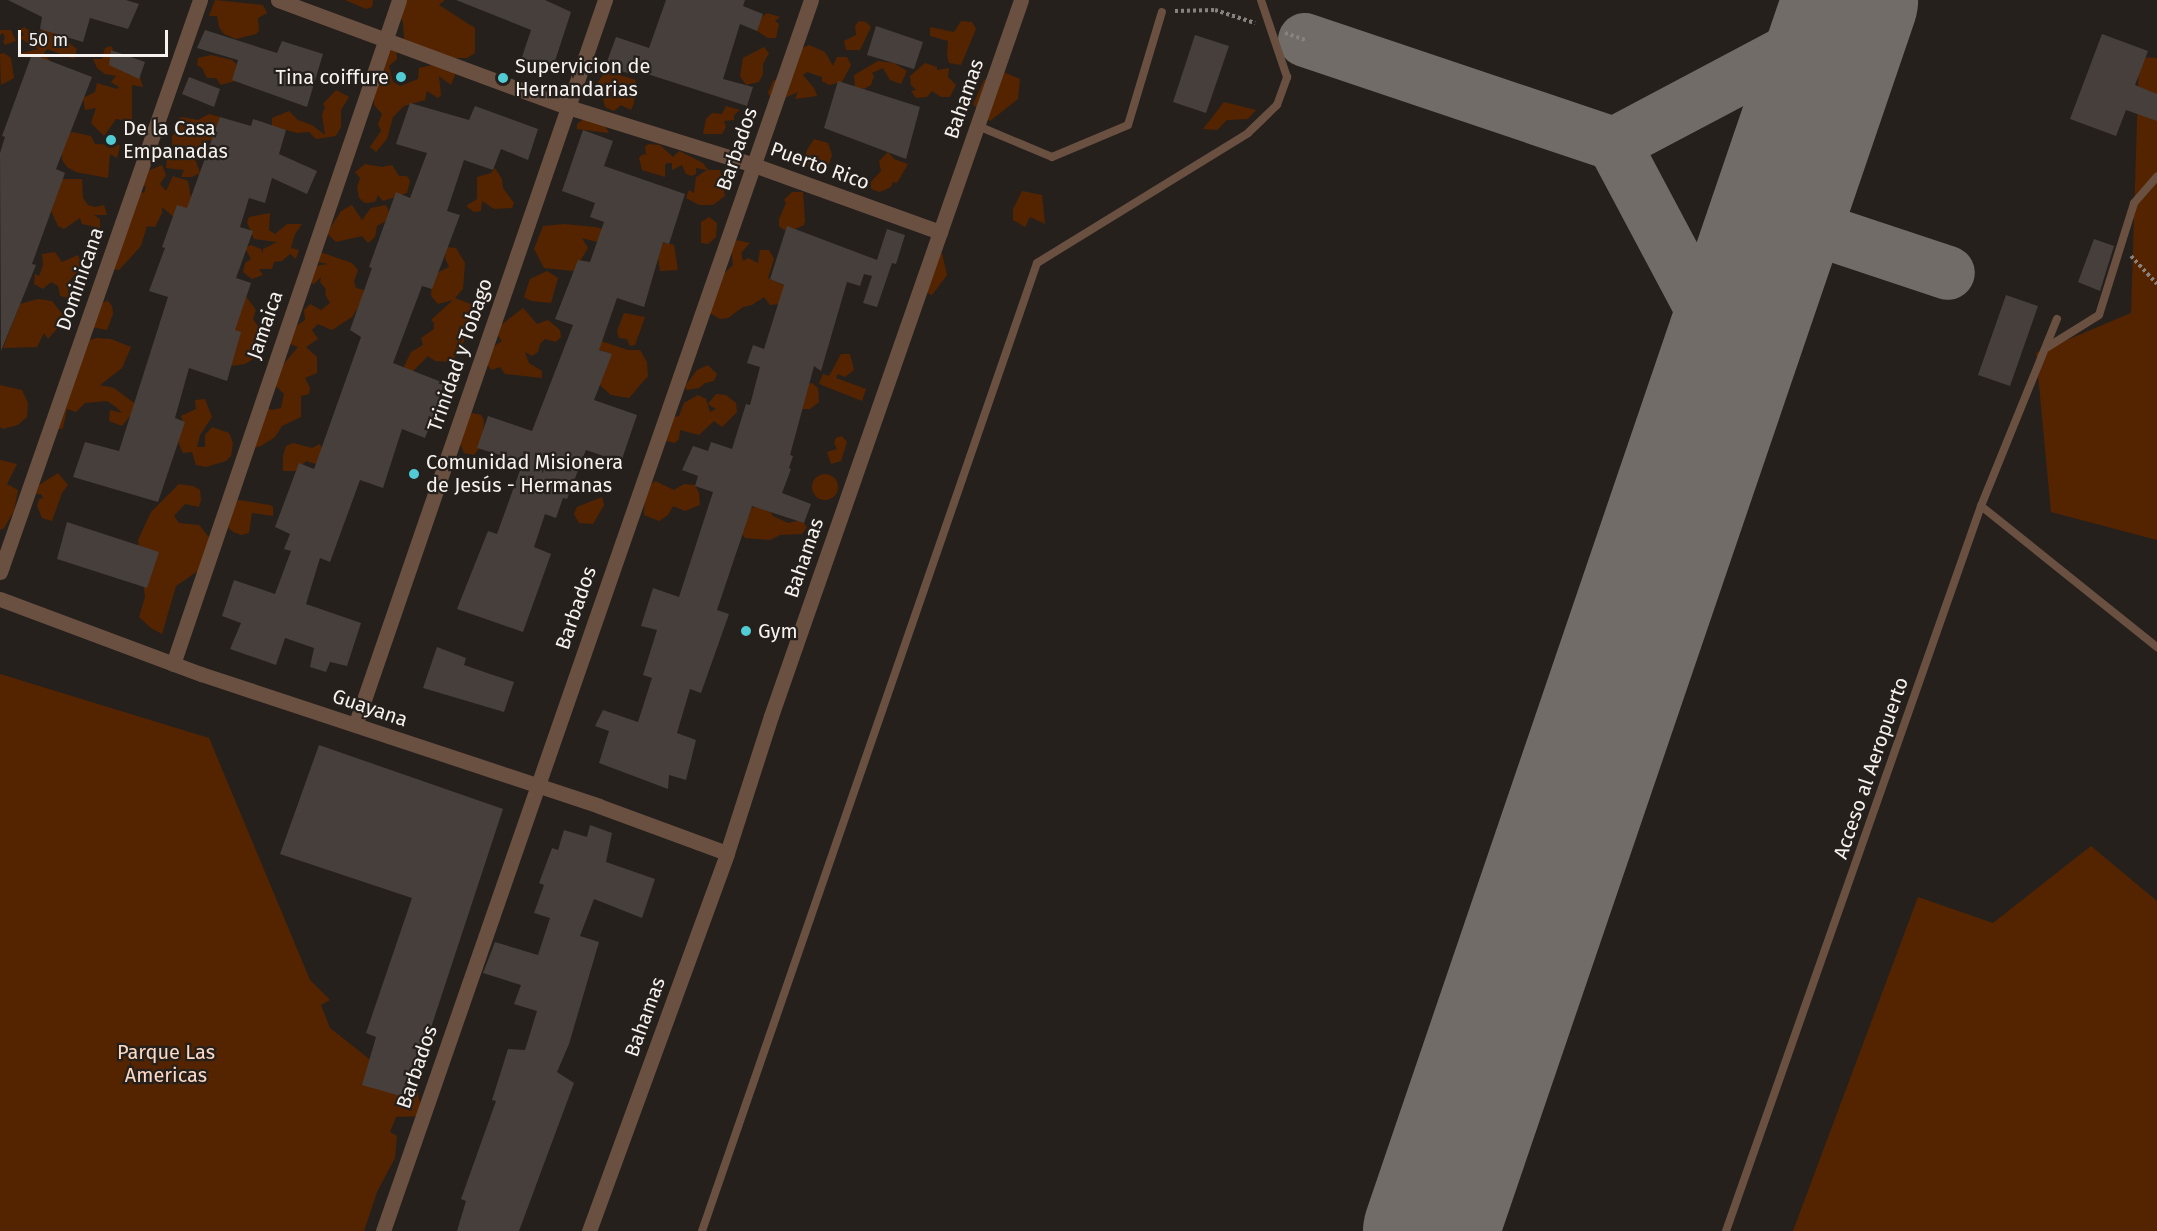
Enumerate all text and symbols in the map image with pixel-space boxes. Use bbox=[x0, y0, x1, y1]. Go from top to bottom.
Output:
scale bar bbox=[21, 18, 171, 56]
text: 50 m bbox=[29, 29, 68, 51]
place label: Supervicion de Hernandarias bbox=[515, 54, 650, 101]
street label: Bahamas bbox=[939, 56, 989, 142]
place label: Tina coiffure bbox=[276, 65, 389, 89]
marker: Tina coiffure bbox=[394, 70, 408, 84]
marker: Supervicion de Hernandarias bbox=[496, 71, 510, 85]
street label: Barbados bbox=[712, 104, 762, 194]
place label: De la Casa Empanadas bbox=[123, 116, 228, 163]
marker: De la Casa Empanadas bbox=[104, 133, 118, 147]
street label: Puerto Rico bbox=[767, 137, 873, 195]
street label: Dominicana bbox=[51, 224, 109, 334]
street label: Trinidad y Tobago bbox=[422, 275, 498, 435]
street label: Jamaica bbox=[242, 288, 288, 362]
place label: Comunidad Misionera de Jesús - Hermanas bbox=[426, 450, 623, 497]
marker: Comunidad Misionera de Jesús - Hermanas bbox=[407, 467, 421, 481]
street label: Bahamas bbox=[779, 515, 829, 601]
street label: Barbados bbox=[551, 563, 601, 653]
place label: Gym bbox=[758, 619, 798, 643]
marker: Gym bbox=[739, 624, 753, 638]
street label: Acceso al Aeropuerto bbox=[1829, 674, 1913, 862]
street label: Guayana bbox=[329, 684, 411, 732]
street label: Bahamas bbox=[620, 974, 670, 1060]
street label: Barbados bbox=[392, 1022, 442, 1112]
park label: Parque Las Americas bbox=[117, 1041, 215, 1088]

